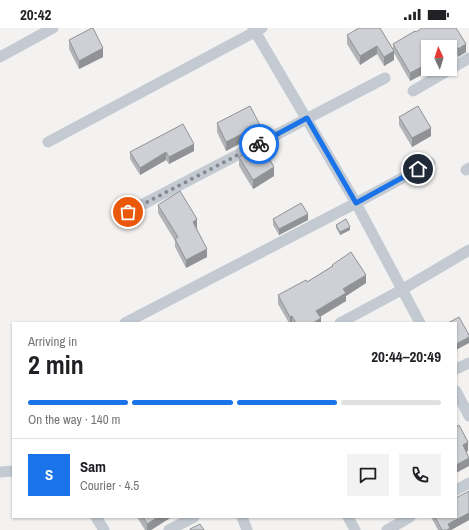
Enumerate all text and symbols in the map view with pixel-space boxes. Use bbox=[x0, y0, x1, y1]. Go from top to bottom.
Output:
text: 20:42 bbox=[20, 4, 51, 25]
north arrow bbox=[421, 40, 457, 76]
map controls bbox=[421, 40, 457, 76]
courier bbox=[239, 124, 279, 164]
icon: bike bbox=[248, 133, 270, 155]
pin bbox=[401, 152, 435, 186]
icon: home bbox=[407, 158, 429, 180]
pin bbox=[111, 195, 145, 229]
icon: bag bbox=[117, 201, 139, 223]
text: Arriving in bbox=[28, 333, 77, 350]
text: 20:44–20:49 bbox=[371, 346, 441, 367]
text: 2 min bbox=[28, 347, 84, 382]
text: On the way · 140 m bbox=[28, 411, 120, 428]
button: chat bbox=[347, 454, 389, 496]
button: phone bbox=[399, 454, 441, 496]
text: Sam bbox=[80, 456, 106, 477]
text: S bbox=[45, 464, 53, 485]
text: Courier · 4.5 bbox=[80, 477, 139, 494]

